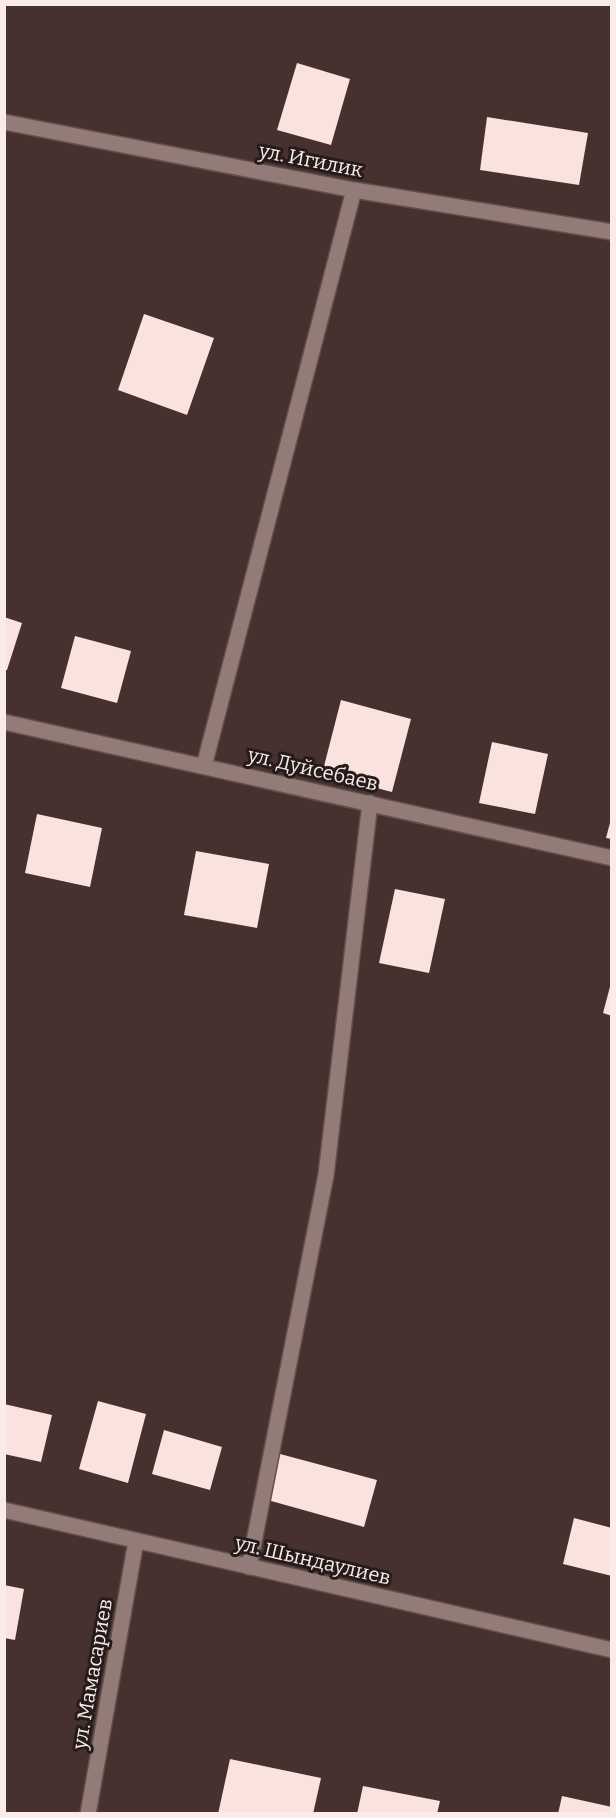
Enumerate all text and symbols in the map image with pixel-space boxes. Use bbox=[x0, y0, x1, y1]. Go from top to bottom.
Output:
street label: ул. Игилик bbox=[256, 138, 365, 182]
street label: ул. Дуйсебаев bbox=[245, 742, 380, 796]
street label: ул. Шындаулиев bbox=[232, 1530, 393, 1590]
street label: ул. Мамасариев bbox=[67, 1597, 117, 1752]

